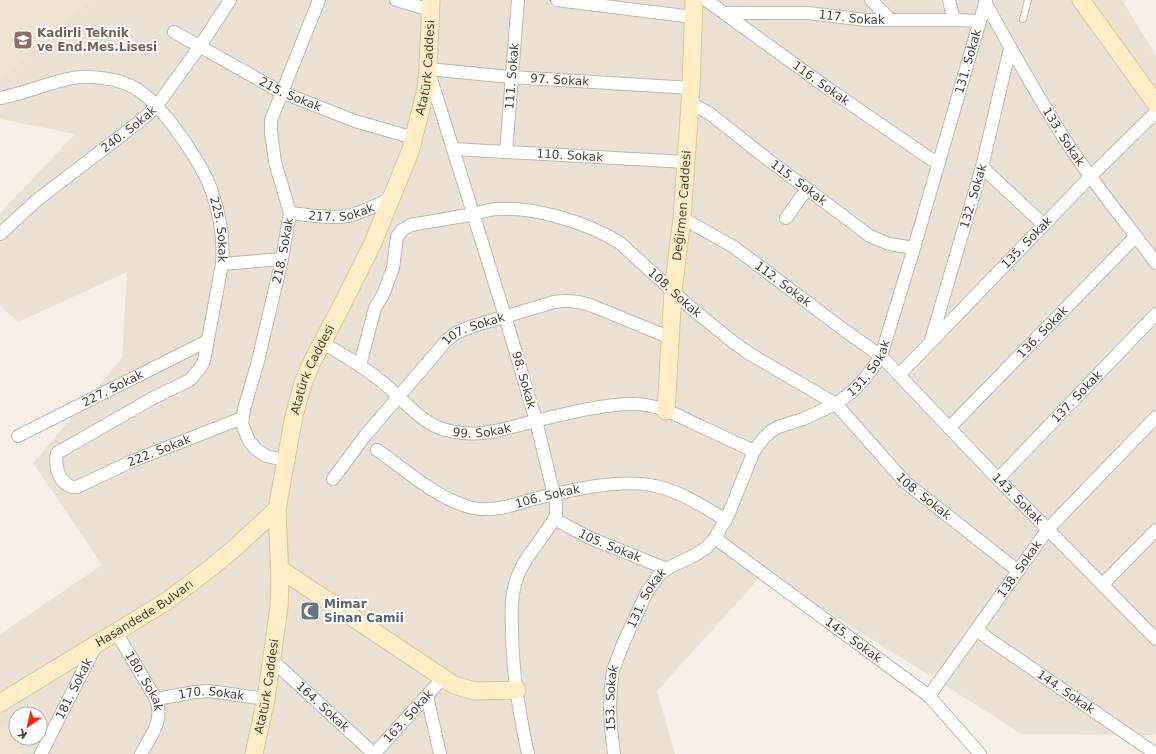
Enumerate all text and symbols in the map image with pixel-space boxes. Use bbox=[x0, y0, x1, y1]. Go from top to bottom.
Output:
street label: 117. Sokak bbox=[818, 7, 885, 27]
street label: Atatürk Caddesi bbox=[413, 20, 437, 117]
place label: Kadirli Teknik ve End.Mes.Lisesi bbox=[37, 26, 157, 54]
street label: 131. Sokak bbox=[952, 27, 984, 95]
school or university icon: Kadirli Teknik ve End.Mes.Lisesi bbox=[12, 29, 34, 51]
street label: 111. Sokak bbox=[502, 42, 522, 110]
street label: 116. Sokak bbox=[790, 58, 852, 108]
street label: 97. Sokak bbox=[530, 71, 590, 89]
street label: 215. Sokak bbox=[257, 74, 323, 114]
street label: 240. Sokak bbox=[98, 103, 159, 155]
street label: 133. Sokak bbox=[1040, 105, 1088, 169]
street label: 110. Sokak bbox=[536, 147, 604, 164]
street label: Değirmen Caddesi bbox=[670, 150, 694, 262]
street label: 115. Sokak bbox=[768, 157, 830, 208]
street label: 132. Sokak bbox=[957, 162, 990, 230]
street label: 225. Sokak bbox=[207, 195, 230, 263]
street label: 217. Sokak bbox=[308, 200, 376, 224]
street label: 135. Sokak bbox=[999, 214, 1055, 271]
street label: 218. Sokak bbox=[269, 217, 296, 285]
street label: 112. Sokak bbox=[752, 258, 814, 310]
street label: 108. Sokak bbox=[645, 265, 704, 320]
street label: 136. Sokak bbox=[1014, 303, 1071, 361]
street label: 107. Sokak bbox=[439, 310, 506, 348]
street label: Atatürk Caddesi bbox=[288, 322, 337, 416]
street label: 131. Sokak bbox=[845, 338, 893, 400]
street label: 98. Sokak bbox=[509, 350, 539, 410]
street label: 227. Sokak bbox=[80, 367, 146, 410]
street label: 137. Sokak bbox=[1049, 368, 1105, 426]
street label: 99. Sokak bbox=[452, 421, 513, 441]
street label: 222. Sokak bbox=[126, 432, 193, 469]
street label: 108. Sokak bbox=[893, 470, 954, 523]
street label: 143. Sokak bbox=[989, 470, 1046, 527]
street label: 106. Sokak bbox=[513, 482, 581, 511]
street label: 105. Sokak bbox=[576, 526, 643, 565]
street label: 138. Sokak bbox=[995, 538, 1045, 600]
street label: 131. Sokak bbox=[624, 565, 669, 630]
street label: Hasandede Bulvarı bbox=[93, 577, 196, 650]
place label: Mimar Sinan Camii bbox=[324, 597, 404, 625]
mosque icon: Mimar Sinan Camii bbox=[299, 600, 321, 622]
street label: 145. Sokak bbox=[822, 615, 884, 666]
street label: Atatürk Caddesi bbox=[252, 638, 281, 735]
street label: 180. Sokak bbox=[122, 649, 166, 712]
street label: 181. Sokak bbox=[53, 656, 95, 722]
street label: 153. Sokak bbox=[603, 663, 621, 732]
street label: 144. Sokak bbox=[1034, 667, 1097, 717]
street label: 164. Sokak bbox=[294, 679, 352, 735]
street label: 170. Sokak bbox=[177, 684, 245, 703]
street label: 163. Sokak bbox=[381, 687, 436, 746]
north arrow bbox=[8, 706, 48, 746]
text: K bbox=[15, 726, 30, 742]

